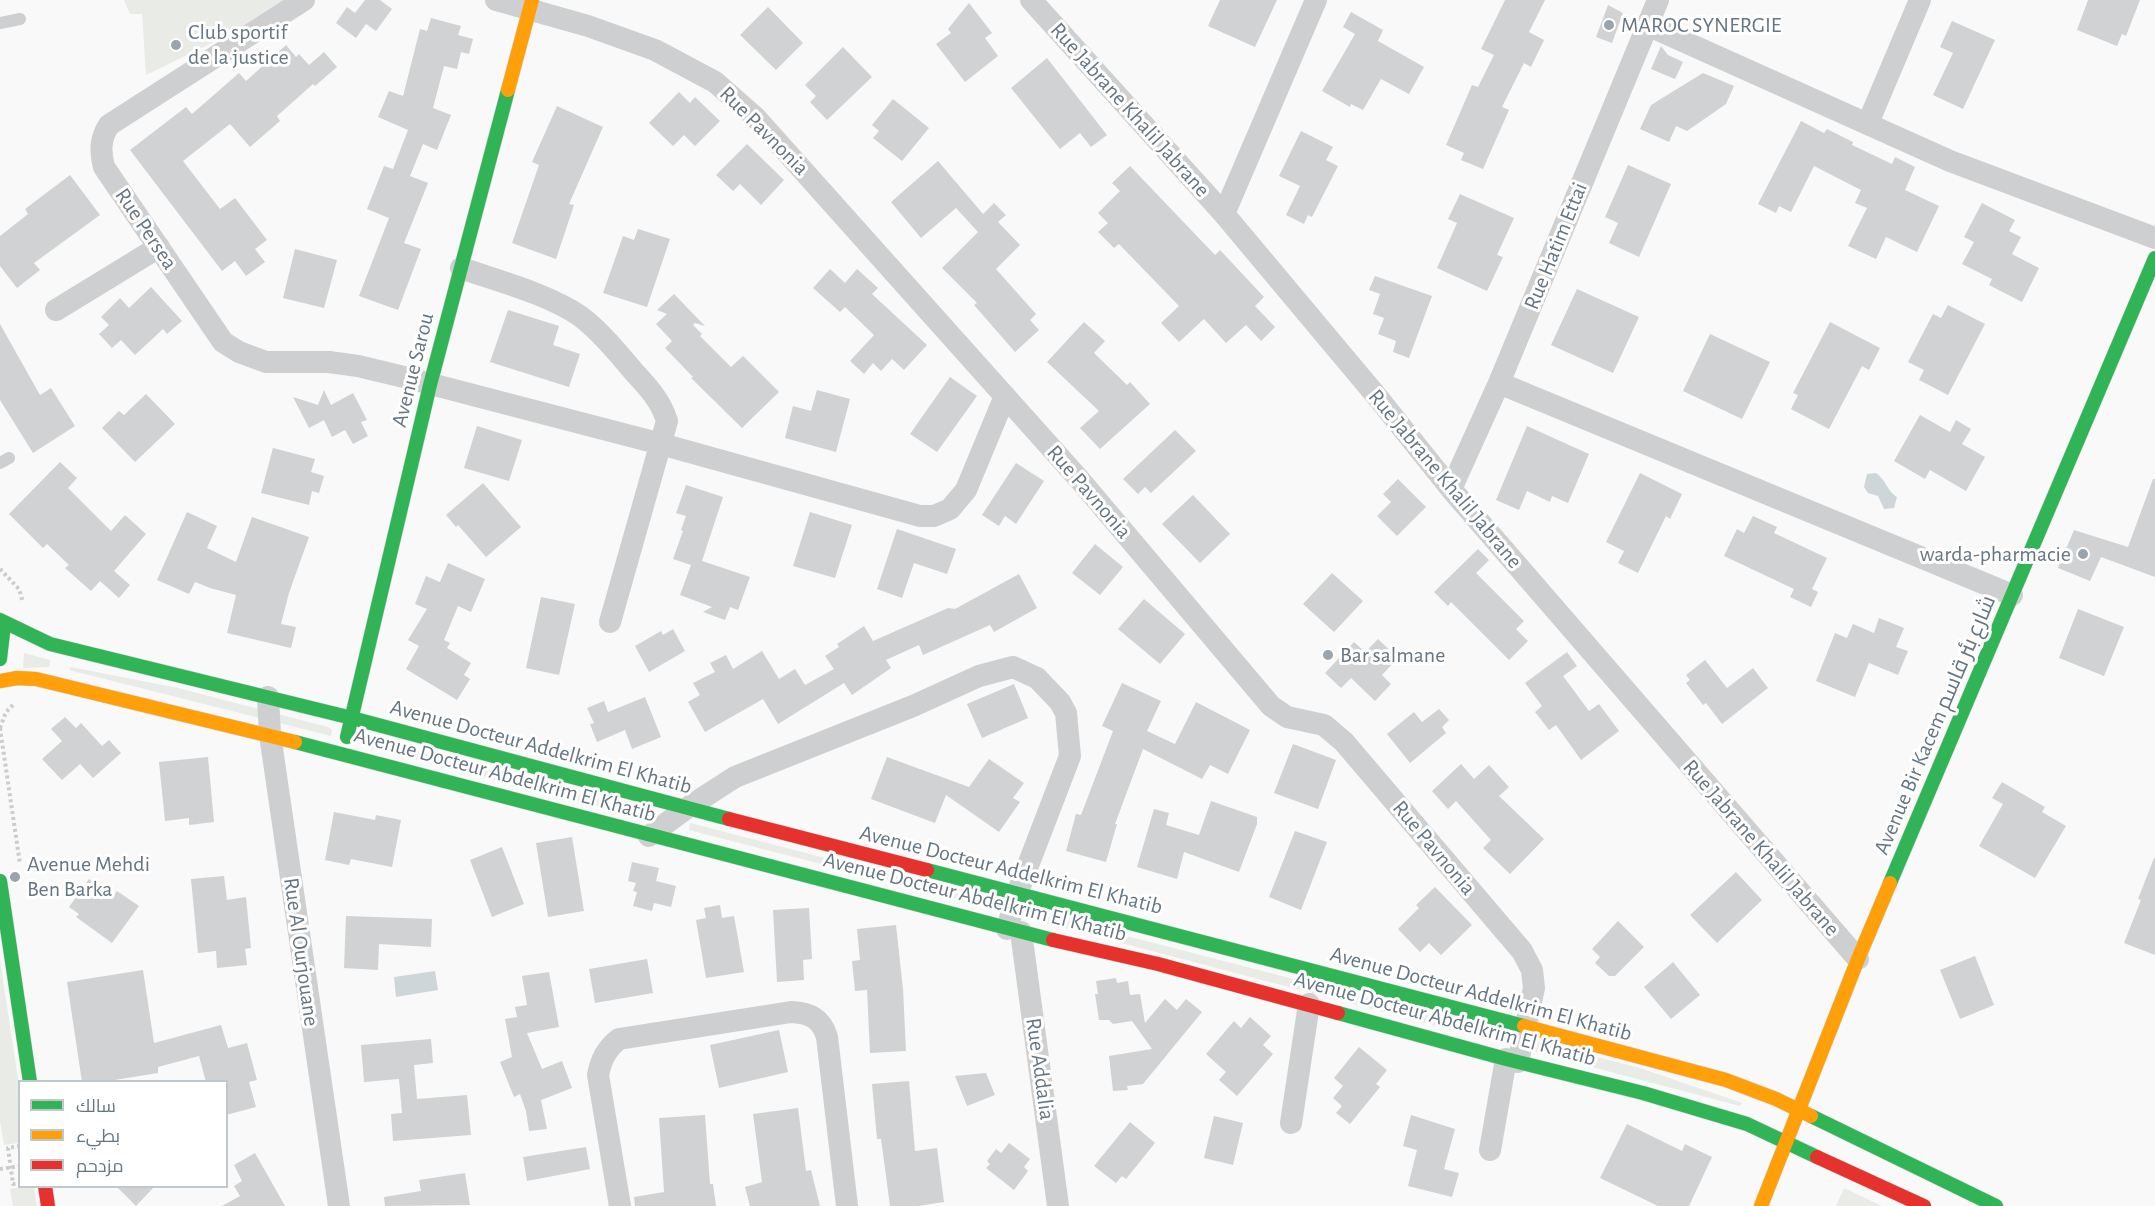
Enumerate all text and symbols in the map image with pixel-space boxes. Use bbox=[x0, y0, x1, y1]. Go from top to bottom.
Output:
place label: MAROC SYNERGIE bbox=[1621, 12, 1781, 38]
street label: Rue Jabrane Khalil Jabrane bbox=[1045, 17, 1215, 203]
marker: MAROC SYNERGIE bbox=[1602, 18, 1616, 32]
place label: Club sportif de la justice bbox=[188, 19, 289, 70]
marker: Club sportif de la justice bbox=[169, 38, 183, 52]
street label: Rue Pavnonia bbox=[714, 81, 814, 181]
street label: Rue Hatim Ettai bbox=[1519, 179, 1593, 313]
street label: Rue Persea bbox=[109, 183, 183, 275]
street label: Avenue Sarou bbox=[386, 310, 440, 430]
street label: Rue Jabrane Khalil Jabrane bbox=[1362, 384, 1528, 574]
street label: Rue Pavnonia bbox=[1041, 440, 1137, 544]
place label: warda-pharmacie bbox=[1920, 541, 2071, 567]
marker: warda-pharmacie bbox=[2076, 547, 2090, 561]
street label: Avenue Bir Kacem شارع بئر قاسم bbox=[1868, 592, 2002, 858]
place label: Bar salmane bbox=[1340, 642, 1445, 668]
marker: Bar salmane bbox=[1321, 648, 1335, 662]
street label: Avenue Docteur Addelkrim El Khatib bbox=[387, 694, 695, 800]
street label: Avenue Docteur Abdelkrim El Khatib bbox=[351, 722, 659, 828]
street label: Rue Jabrane Khalil Jabrane bbox=[1677, 754, 1845, 942]
street label: Rue Pavnonia bbox=[1387, 795, 1481, 901]
street label: Avenue Docteur Addelkrim El Khatib bbox=[857, 820, 1165, 920]
street label: Avenue Docteur Abdelkrim El Khatib bbox=[821, 847, 1129, 947]
place label: Avenue Mehdi Ben Barka bbox=[27, 851, 150, 902]
marker: Avenue Mehdi Ben Barka bbox=[8, 870, 22, 884]
street label: Rue Al Ourjouane bbox=[277, 876, 325, 1028]
street label: Avenue Docteur Addelkrim El Khatib bbox=[1327, 941, 1635, 1047]
street label: Avenue Docteur Abdelkrim El Khatib bbox=[1291, 966, 1599, 1072]
street label: Rue Addalia bbox=[1020, 1016, 1060, 1122]
legend bbox=[18, 1080, 228, 1188]
text: سالك bbox=[76, 1098, 116, 1116]
text: بطيء bbox=[76, 1128, 120, 1146]
text: مزدحم bbox=[76, 1158, 124, 1176]

